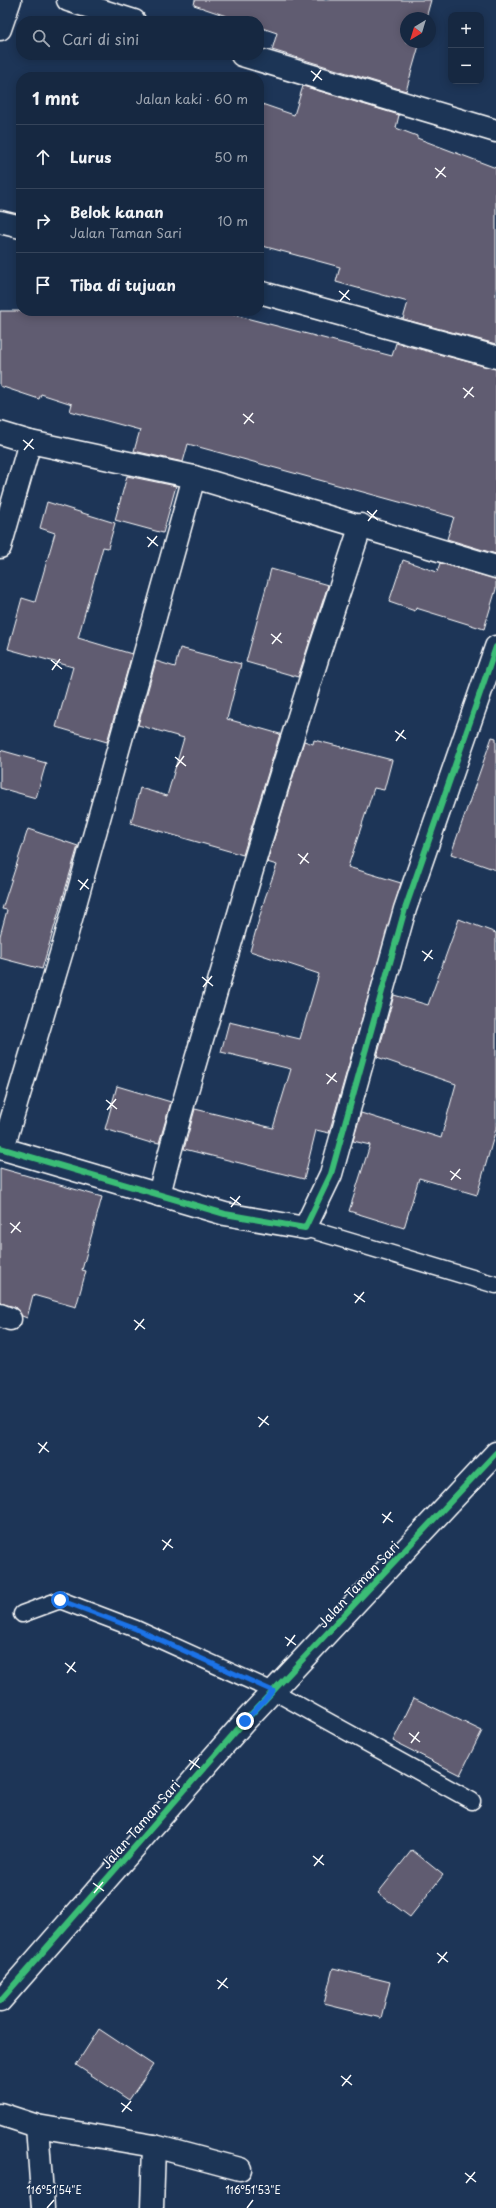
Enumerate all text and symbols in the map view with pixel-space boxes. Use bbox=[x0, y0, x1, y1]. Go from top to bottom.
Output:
north arrow bbox=[400, 12, 436, 48]
map controls bbox=[448, 12, 484, 84]
button: + bbox=[448, 12, 484, 48]
search box bbox=[16, 16, 264, 60]
icon: search bbox=[30, 27, 52, 49]
text: Cari di sini bbox=[62, 27, 139, 50]
button: − bbox=[448, 48, 484, 84]
text: 1 mnt bbox=[32, 85, 79, 111]
text: Jalan kaki · 60 m bbox=[136, 89, 248, 108]
text: Lurus bbox=[70, 145, 111, 168]
icon: ahead bbox=[32, 146, 54, 168]
text: 50 m bbox=[214, 147, 248, 166]
text: Belok kanan bbox=[70, 200, 164, 223]
icon: right bbox=[32, 210, 54, 232]
text: 10 m bbox=[218, 211, 248, 230]
text: Jalan Taman Sari bbox=[70, 223, 182, 242]
text: Tiba di tujuan bbox=[70, 273, 176, 296]
icon: arrive bbox=[32, 274, 54, 296]
street label: Jalan Taman Sari bbox=[313, 1537, 403, 1631]
route start bbox=[51, 1591, 69, 1609]
route end bbox=[236, 1712, 254, 1730]
street label: Jalan Taman Sari bbox=[96, 1776, 184, 1872]
text: 116°51'54"E bbox=[26, 2182, 82, 2197]
text: 116°51'53"E bbox=[225, 2182, 281, 2197]

